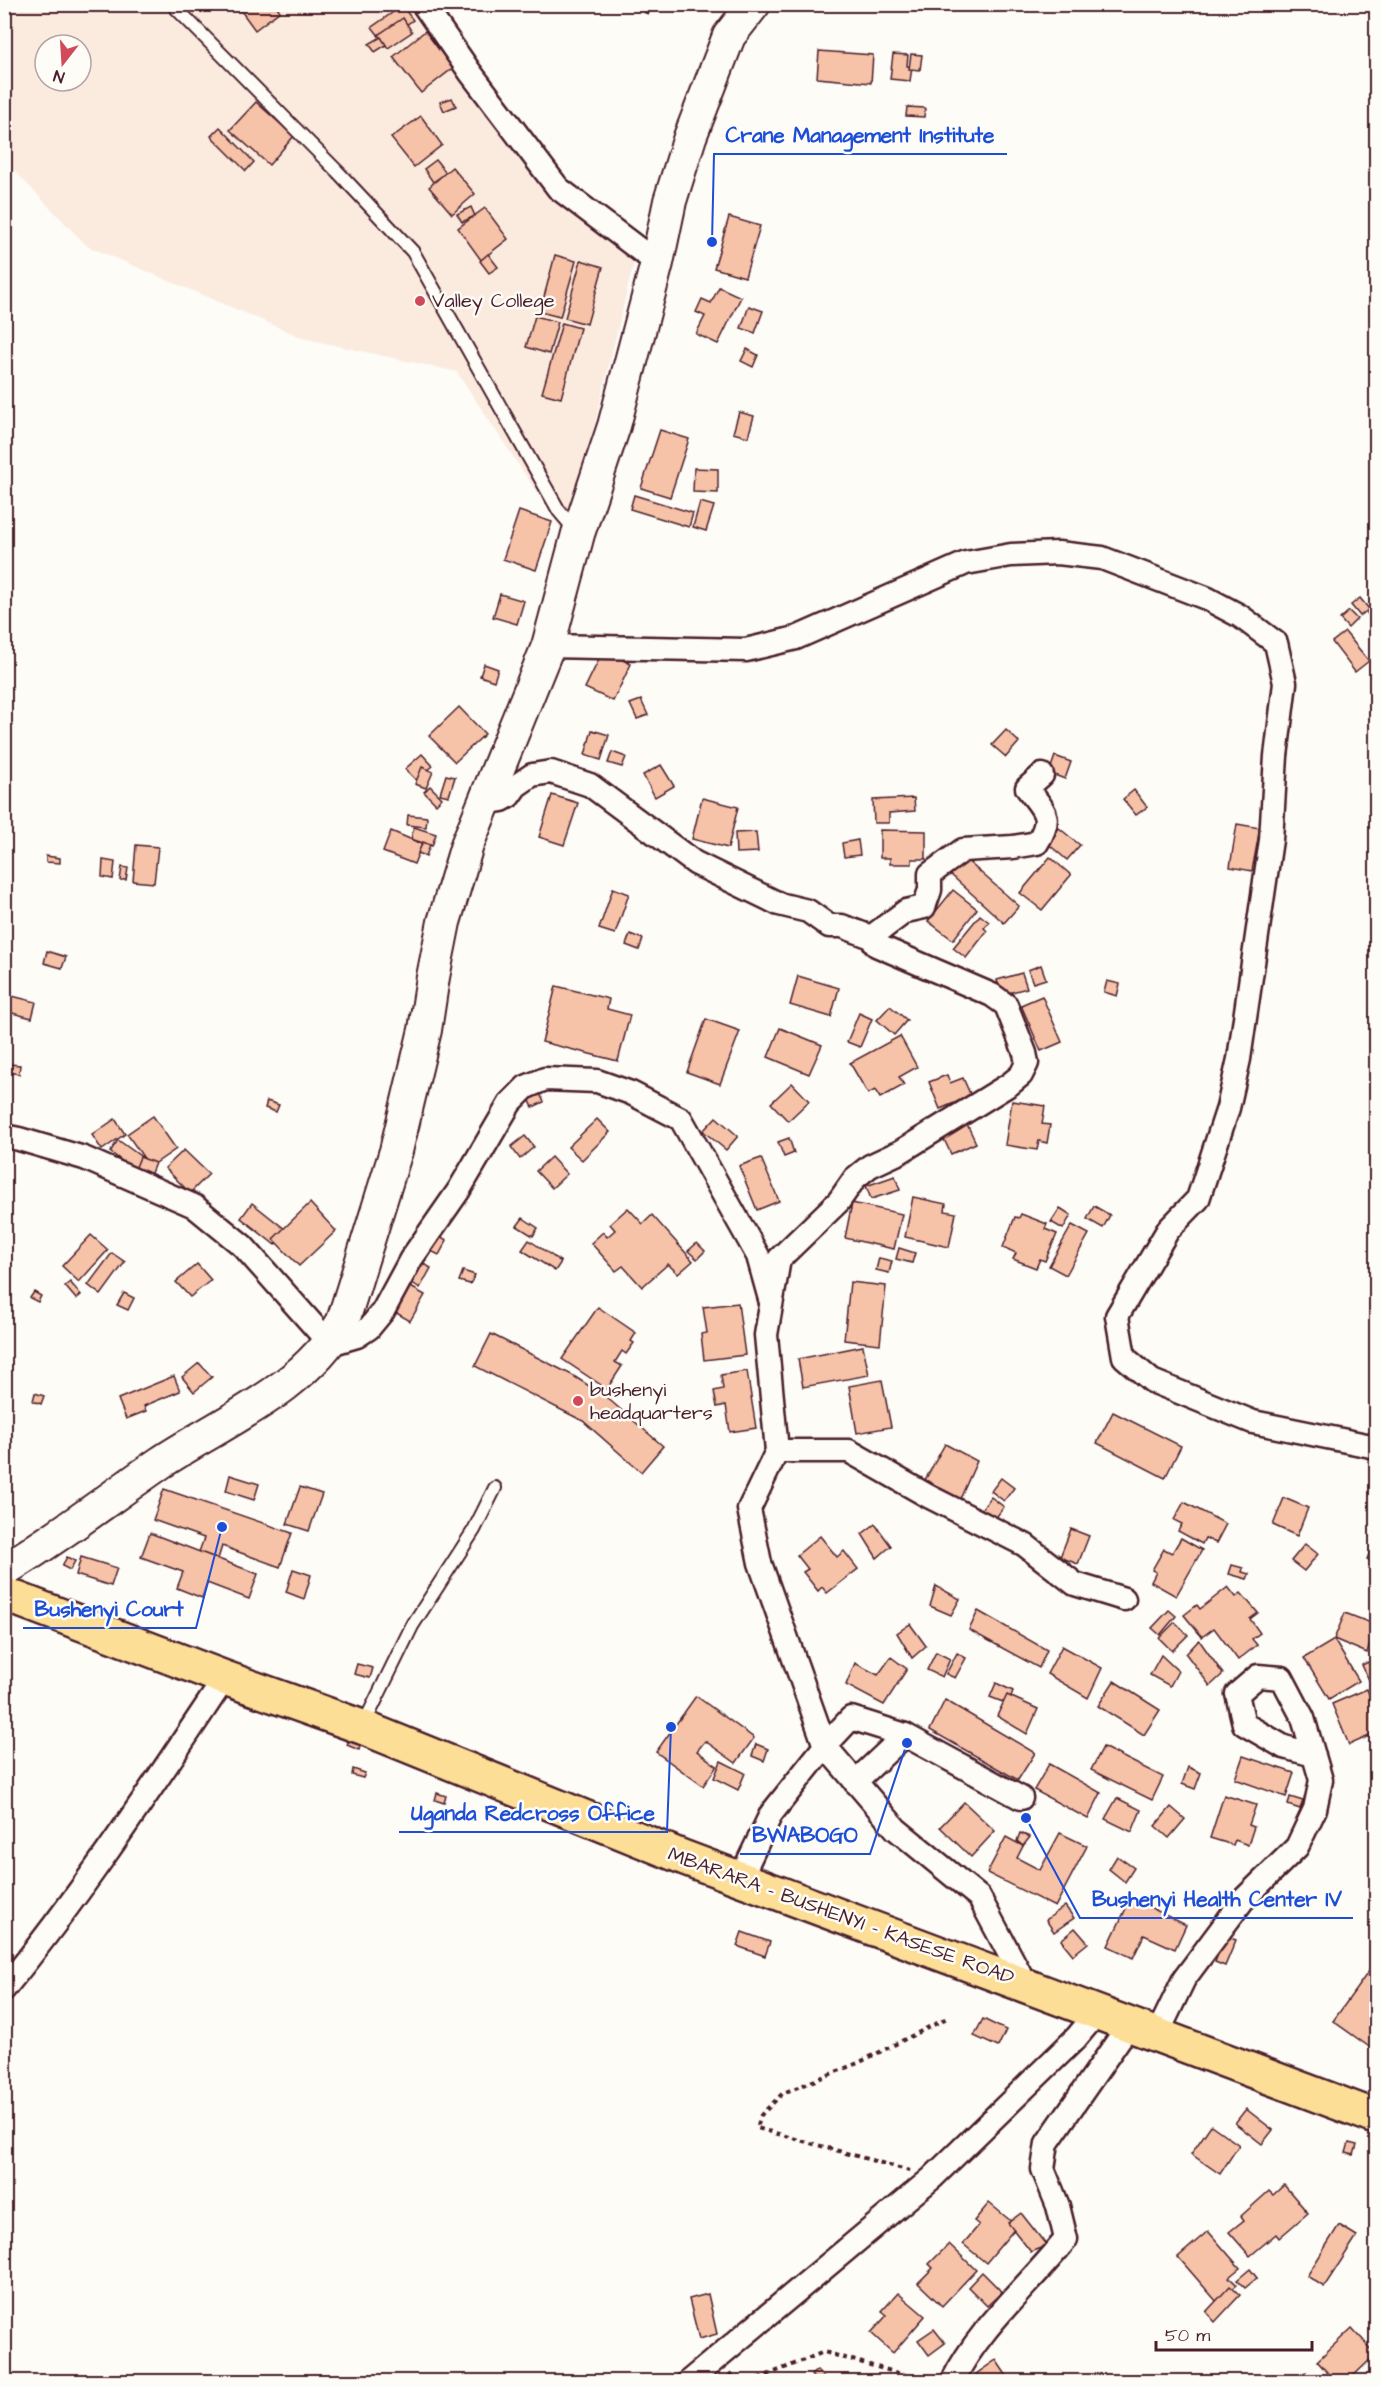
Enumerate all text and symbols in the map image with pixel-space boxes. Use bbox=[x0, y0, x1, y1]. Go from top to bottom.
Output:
north arrow bbox=[33, 33, 93, 93]
text: N bbox=[51, 64, 67, 88]
callout: Crane Management Institute bbox=[714, 115, 1007, 154]
text: Crane Management Institute bbox=[726, 121, 995, 152]
place label: Valley College bbox=[432, 287, 555, 316]
marker: Valley College bbox=[413, 294, 427, 308]
place label: bushenyi headquarters bbox=[590, 1376, 713, 1427]
marker: bushenyi headquarters bbox=[571, 1394, 585, 1408]
callout: Bushenyi Court bbox=[23, 1589, 196, 1628]
text: Bushenyi Court bbox=[35, 1595, 184, 1627]
callout: Uganda Redcross Office bbox=[399, 1793, 667, 1832]
text: Uganda Redcross Office bbox=[411, 1799, 656, 1830]
callout: BWABOGO bbox=[740, 1815, 870, 1854]
text: BWABOGO bbox=[752, 1821, 858, 1850]
street label: MBARARA - BUSHENYI - KASESE ROAD bbox=[664, 1840, 1018, 1992]
callout: Bushenyi Health Center IV bbox=[1080, 1879, 1353, 1918]
text: Bushenyi Health Center IV bbox=[1092, 1885, 1343, 1917]
scale bar bbox=[1156, 2314, 1312, 2352]
text: 50 m bbox=[1165, 2323, 1210, 2348]

